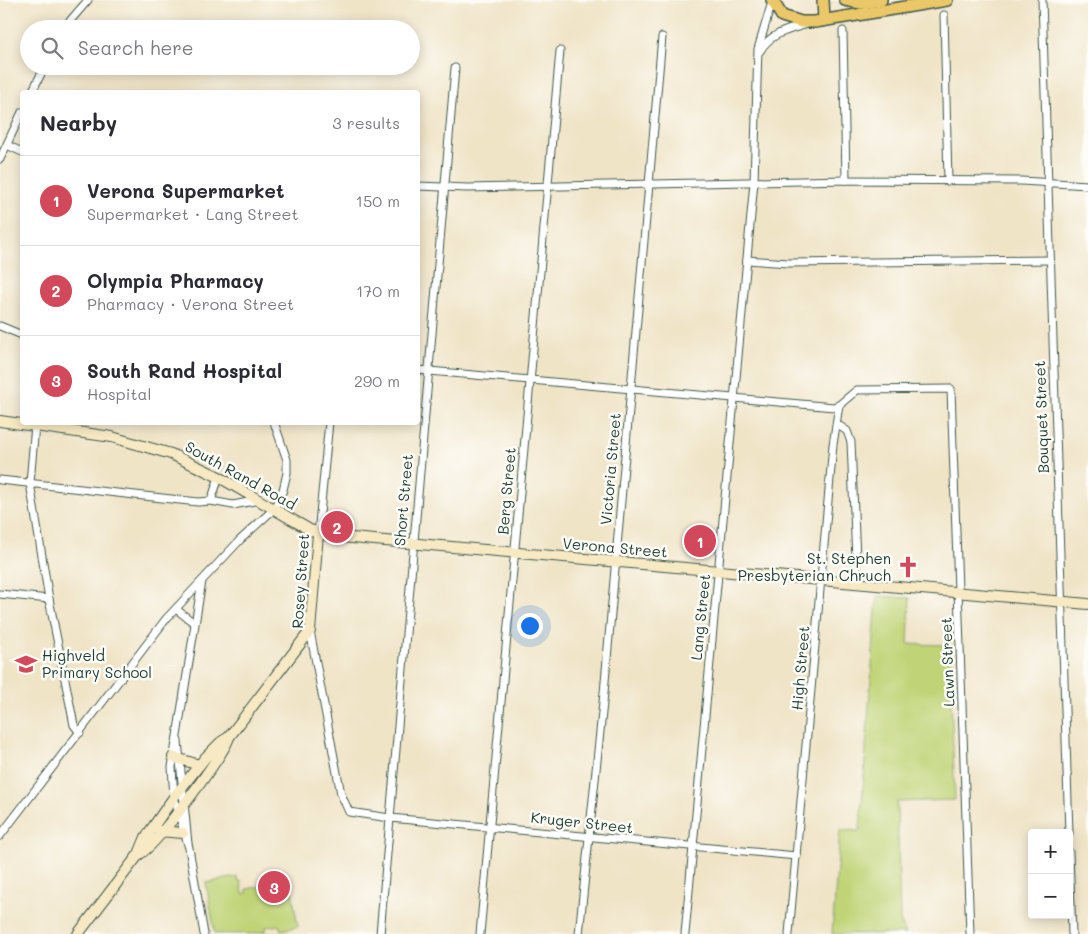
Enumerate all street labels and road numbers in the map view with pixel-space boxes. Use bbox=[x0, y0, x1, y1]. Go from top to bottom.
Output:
street label: Bouquet Street bbox=[1029, 360, 1053, 474]
street label: Victoria Street bbox=[595, 412, 625, 526]
street label: South Rand Road bbox=[182, 436, 300, 514]
street label: Berg Street bbox=[492, 447, 520, 535]
street label: Short Street bbox=[389, 453, 417, 547]
street label: Verona Street bbox=[562, 532, 668, 562]
street label: Rosey Street bbox=[287, 533, 313, 629]
street label: Lang Street bbox=[686, 573, 714, 661]
street label: Lawn Street bbox=[935, 617, 959, 707]
street label: High Street bbox=[786, 625, 814, 711]
street label: Kruger Street bbox=[530, 807, 634, 837]

